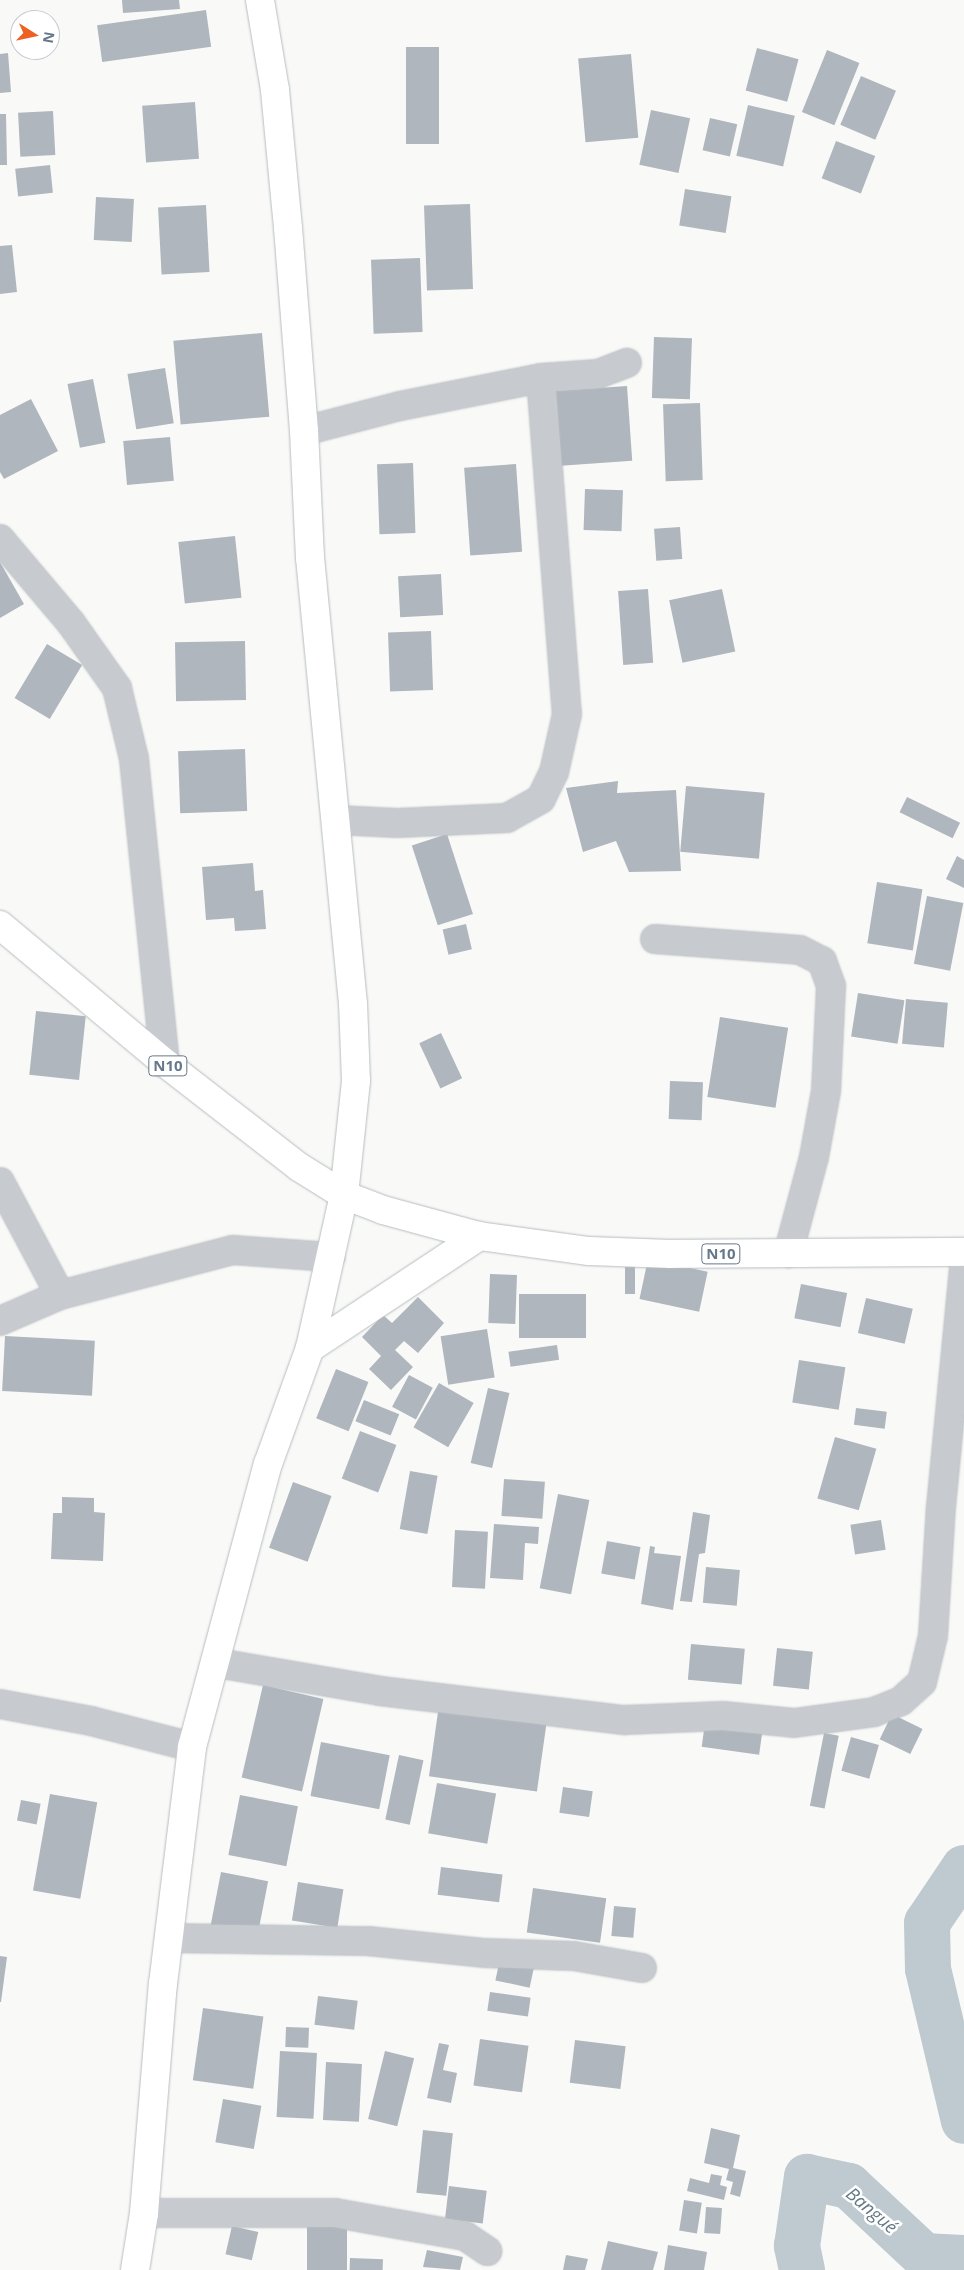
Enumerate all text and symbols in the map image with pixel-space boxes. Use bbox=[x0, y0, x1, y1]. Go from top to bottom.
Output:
north arrow bbox=[10, 10, 60, 60]
text: N bbox=[39, 30, 60, 45]
road number: N10 bbox=[148, 1054, 188, 1078]
road number: N10 bbox=[701, 1242, 741, 1266]
water label: Bangué bbox=[842, 2182, 902, 2238]

